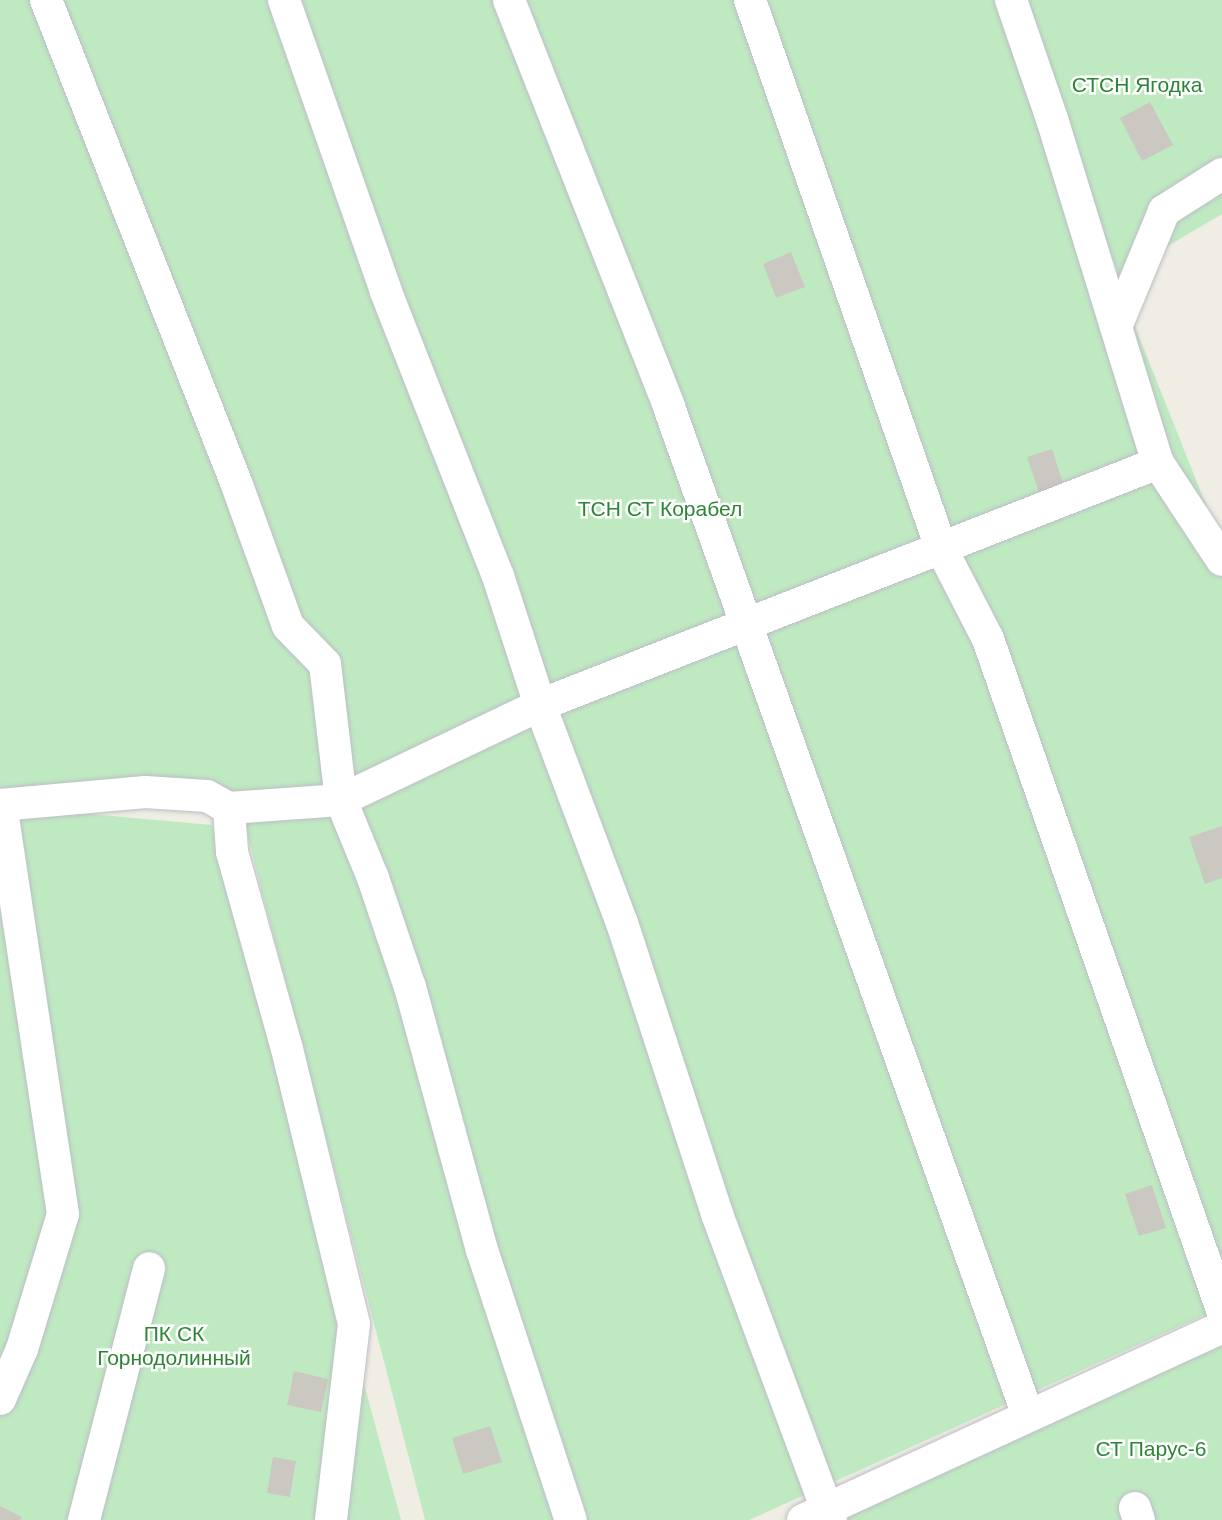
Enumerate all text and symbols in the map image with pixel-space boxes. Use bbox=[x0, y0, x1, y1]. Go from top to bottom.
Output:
park label: СТСН Ягодка bbox=[1072, 72, 1202, 98]
park label: ТСН СТ Корабел bbox=[578, 496, 742, 522]
park label: ПК СК Горнодолинный bbox=[97, 1321, 251, 1371]
park label: СТ Парус-6 bbox=[1096, 1436, 1206, 1462]

